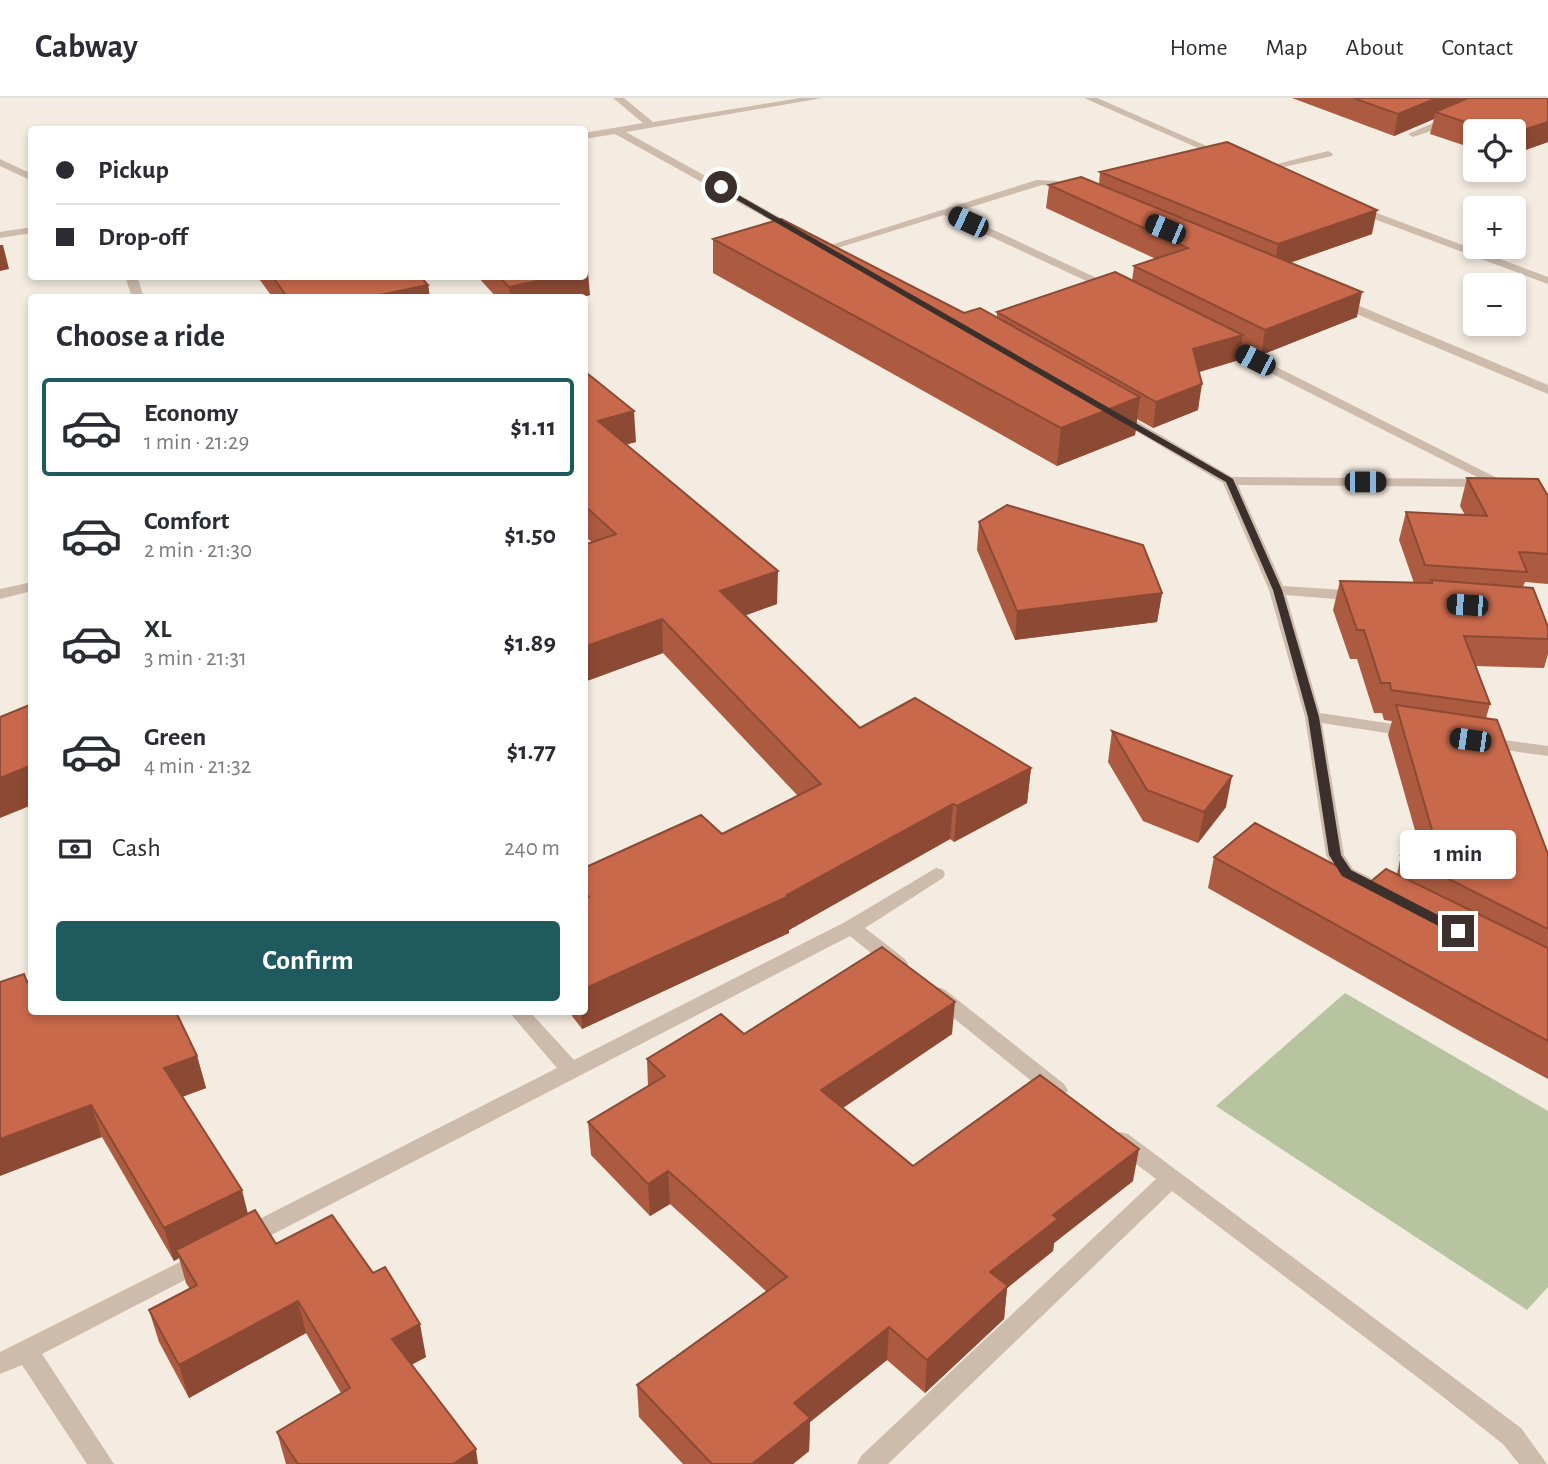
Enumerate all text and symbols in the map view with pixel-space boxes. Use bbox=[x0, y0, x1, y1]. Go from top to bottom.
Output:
text: Cabway bbox=[35, 31, 138, 64]
text: Home bbox=[1170, 36, 1228, 60]
text: Map bbox=[1266, 36, 1308, 60]
text: About bbox=[1346, 36, 1403, 60]
text: Contact bbox=[1441, 36, 1513, 60]
map controls bbox=[1463, 119, 1526, 336]
button: locate bbox=[1463, 119, 1526, 182]
text: Pickup bbox=[98, 157, 169, 183]
route start bbox=[705, 171, 737, 203]
button: + bbox=[1463, 196, 1526, 259]
car bbox=[945, 204, 992, 240]
car bbox=[1142, 211, 1189, 247]
text: Drop-off bbox=[98, 224, 187, 250]
button: − bbox=[1463, 273, 1526, 336]
text: Choose a ride bbox=[56, 320, 225, 352]
car bbox=[1232, 341, 1279, 379]
icon: car bbox=[60, 396, 123, 459]
text: Economy bbox=[144, 400, 238, 426]
text: $1.11 bbox=[510, 414, 556, 440]
text: 1 min · 21:29 bbox=[144, 431, 249, 454]
car bbox=[1345, 472, 1387, 493]
icon: car bbox=[60, 504, 123, 567]
text: Comfort bbox=[144, 508, 229, 534]
text: $1.50 bbox=[504, 522, 556, 548]
text: 2 min · 21:30 bbox=[144, 539, 252, 562]
car bbox=[1446, 593, 1489, 617]
icon: car bbox=[60, 612, 123, 675]
text: XL bbox=[144, 616, 171, 642]
text: $1.89 bbox=[504, 630, 556, 656]
text: 3 min · 21:31 bbox=[144, 647, 247, 670]
icon: car bbox=[60, 720, 123, 783]
text: Green bbox=[144, 724, 206, 750]
car bbox=[1448, 727, 1493, 753]
text: $1.77 bbox=[507, 738, 556, 764]
text: 4 min · 21:32 bbox=[144, 755, 251, 778]
icon: cash bbox=[56, 830, 94, 868]
callout: 1 min bbox=[1400, 830, 1516, 878]
text: Cash bbox=[112, 835, 161, 861]
text: 240 m bbox=[504, 837, 560, 860]
text: 1 min bbox=[1434, 843, 1482, 866]
route end bbox=[1442, 915, 1474, 947]
button: Confirm bbox=[56, 921, 560, 1001]

